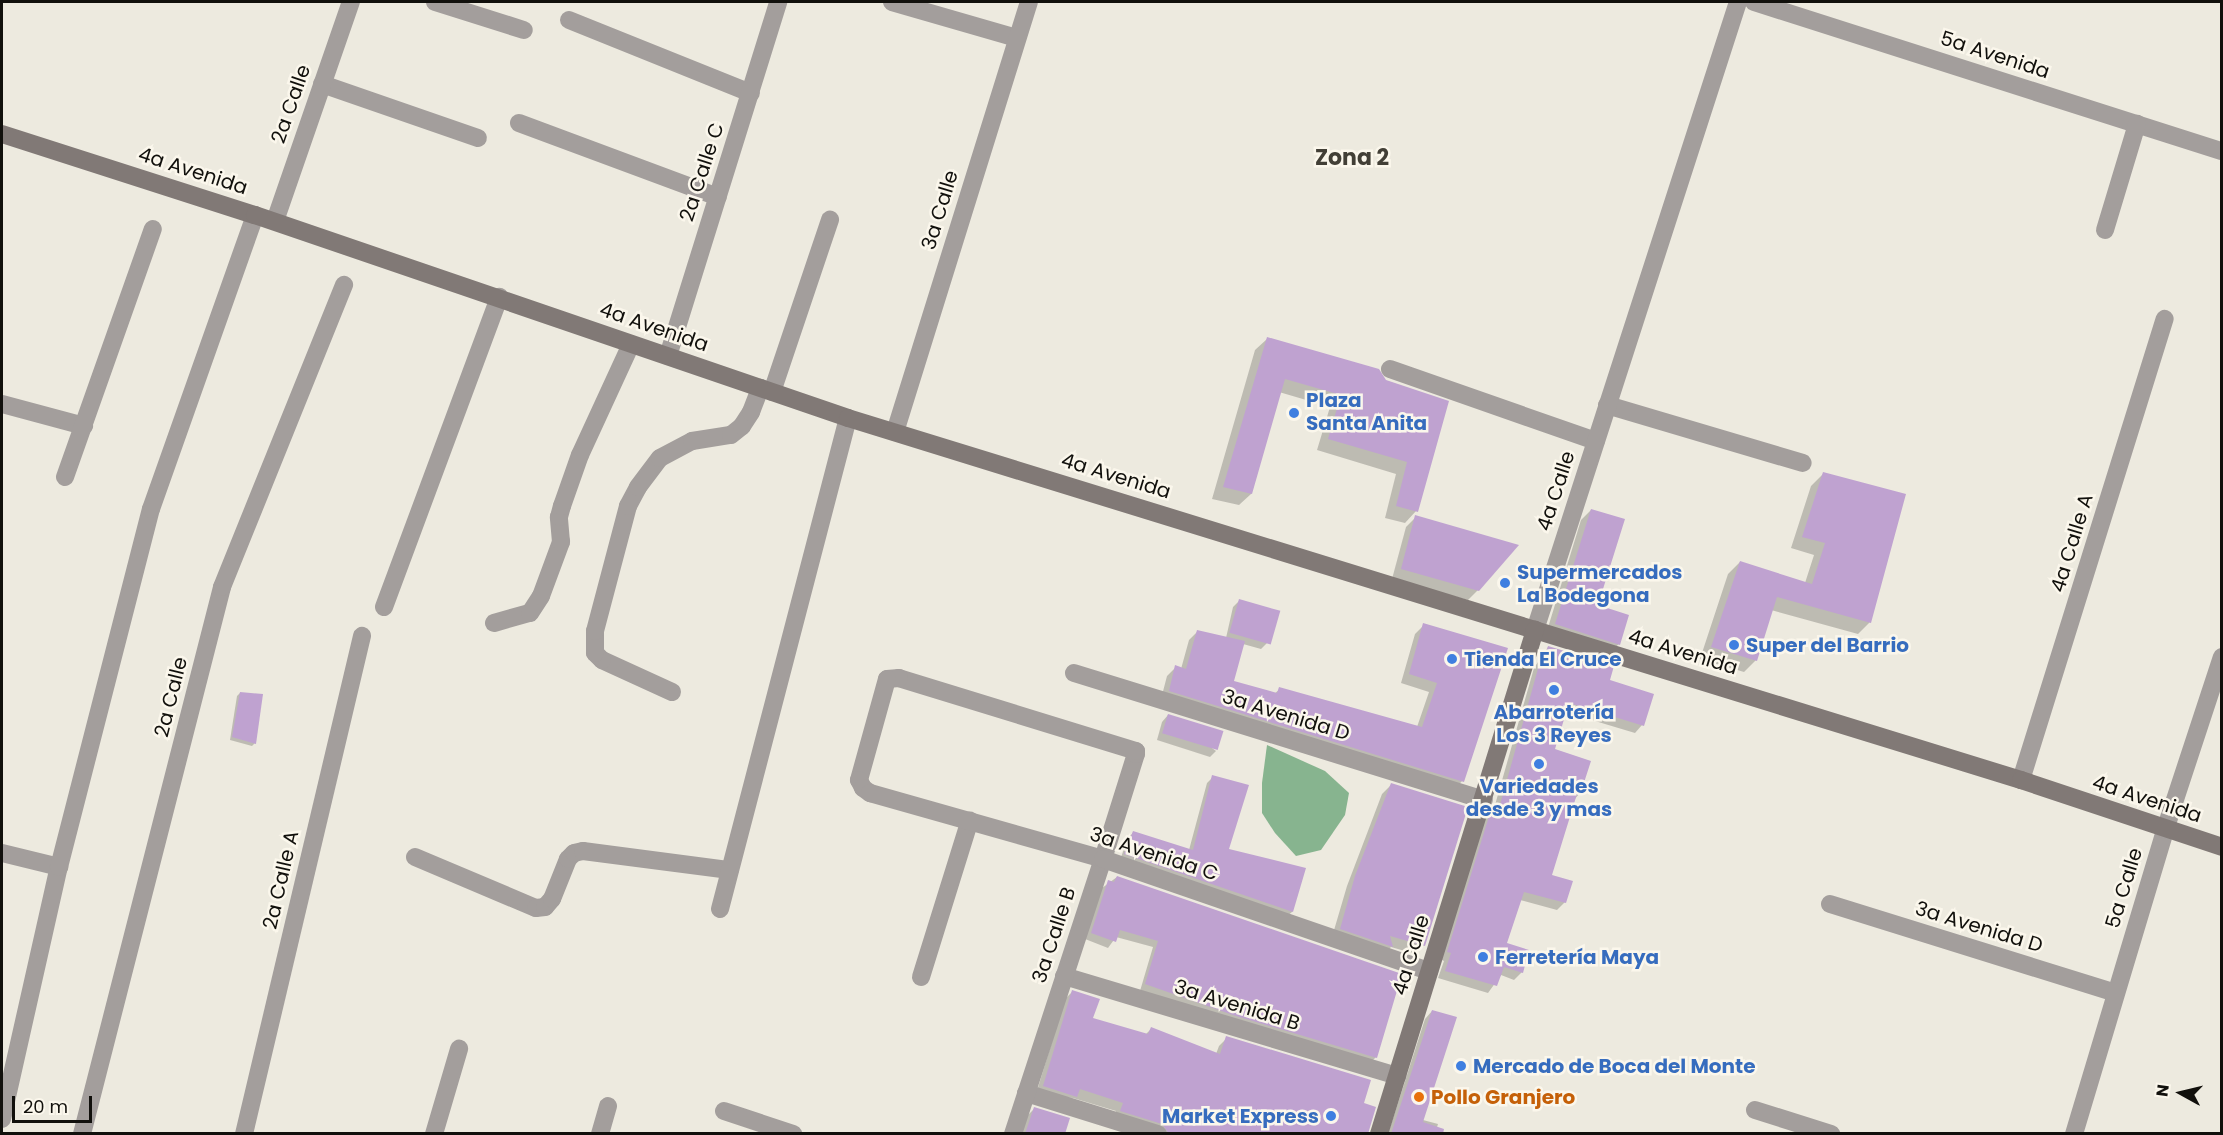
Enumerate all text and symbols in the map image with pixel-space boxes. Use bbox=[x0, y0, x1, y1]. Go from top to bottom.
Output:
street label: 5a Avenida bbox=[1937, 26, 2053, 84]
street label: 2a Calle bbox=[266, 62, 316, 146]
street label: 2a Calle C bbox=[675, 120, 729, 224]
street label: 4a Avenida bbox=[135, 142, 251, 200]
district label: Zona 2 bbox=[1315, 145, 1389, 171]
street label: 3a Calle bbox=[917, 167, 963, 253]
street label: 4a Avenida bbox=[597, 297, 711, 357]
place label: Plaza Santa Anita bbox=[1306, 389, 1427, 436]
marker: Plaza Santa Anita bbox=[1287, 406, 1301, 420]
street label: 4a Avenida bbox=[1058, 448, 1174, 504]
street label: 4a Calle bbox=[1532, 448, 1580, 534]
street label: 4a Calle A bbox=[2046, 491, 2098, 595]
place label: Supermercados La Bodegona bbox=[1517, 560, 1682, 607]
marker: Supermercados La Bodegona bbox=[1498, 576, 1512, 590]
street label: 4a Avenida bbox=[1625, 624, 1741, 680]
place label: Super del Barrio bbox=[1746, 633, 1909, 657]
marker: Super del Barrio bbox=[1727, 638, 1741, 652]
place label: Tienda El Cruce bbox=[1464, 647, 1622, 671]
marker: Tienda El Cruce bbox=[1445, 652, 1459, 666]
street label: 2a Calle bbox=[149, 655, 193, 739]
marker: Abarrotería Los 3 Reyes bbox=[1547, 683, 1561, 697]
street label: 3a Avenida D bbox=[1219, 684, 1353, 746]
place label: Abarrotería Los 3 Reyes bbox=[1494, 700, 1614, 747]
marker: Variedades desde 3 y mas bbox=[1532, 757, 1546, 771]
street label: 4a Avenida bbox=[2089, 770, 2205, 828]
place label: Variedades desde 3 y mas bbox=[1466, 774, 1612, 821]
street label: 3a Avenida C bbox=[1087, 822, 1221, 886]
street label: 2a Calle A bbox=[258, 828, 304, 932]
street label: 5a Calle bbox=[2100, 845, 2148, 931]
street label: 3a Calle B bbox=[1027, 884, 1081, 986]
street label: 3a Avenida D bbox=[1912, 896, 2046, 958]
street label: 4a Calle bbox=[1387, 912, 1435, 998]
place label: Ferretería Maya bbox=[1495, 945, 1659, 969]
marker: Ferretería Maya bbox=[1476, 950, 1490, 964]
street label: 3a Avenida B bbox=[1171, 975, 1303, 1035]
place label: Mercado de Boca del Monte bbox=[1473, 1054, 1756, 1078]
marker: Mercado de Boca del Monte bbox=[1454, 1059, 1468, 1073]
north arrow bbox=[2151, 1063, 2211, 1123]
text: N bbox=[2150, 1083, 2175, 1098]
scale bar bbox=[15, 1084, 94, 1122]
place label: Pollo Granjero bbox=[1431, 1085, 1575, 1109]
marker: Pollo Granjero bbox=[1412, 1090, 1426, 1104]
text: 20 m bbox=[23, 1094, 68, 1119]
place label: Market Express bbox=[1162, 1104, 1319, 1128]
marker: Market Express bbox=[1324, 1109, 1338, 1123]

